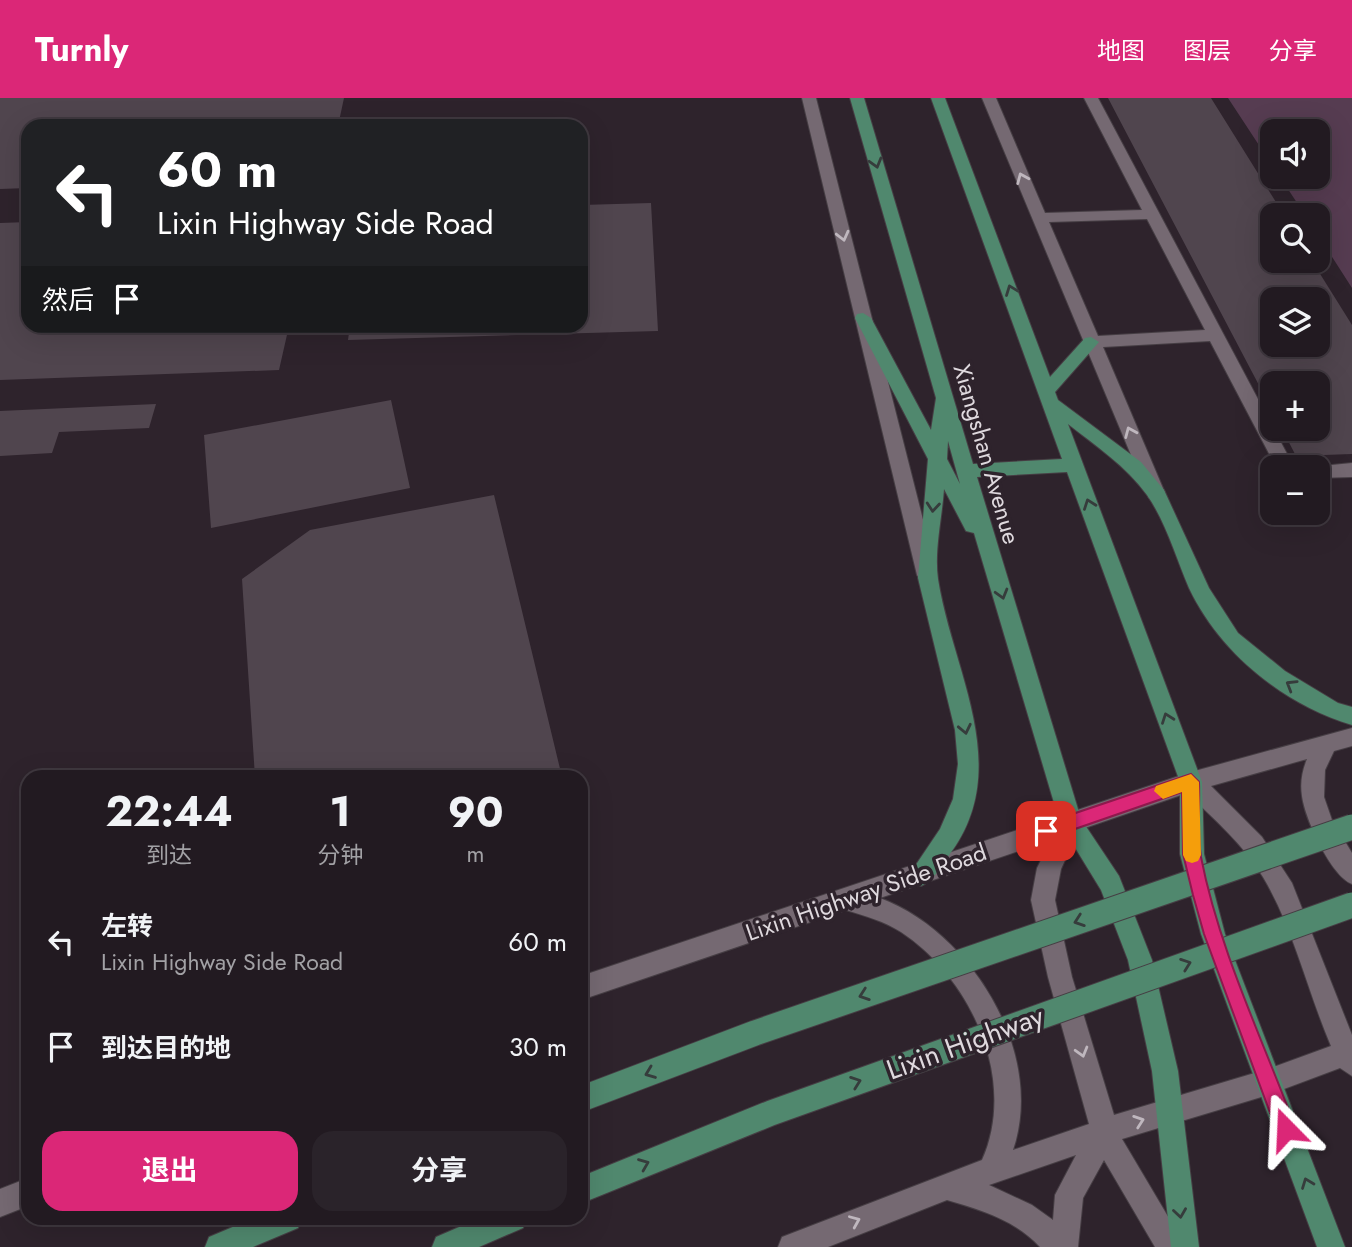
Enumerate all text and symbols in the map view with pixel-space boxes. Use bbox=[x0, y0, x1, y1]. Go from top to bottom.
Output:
text: Turnly bbox=[35, 26, 129, 73]
text: 地图 bbox=[1097, 33, 1145, 68]
text: 图层 bbox=[1183, 33, 1231, 68]
text: 分享 bbox=[1269, 33, 1317, 68]
map controls bbox=[1260, 119, 1330, 525]
button: sound bbox=[1260, 119, 1330, 189]
text: 60 m bbox=[157, 135, 277, 205]
icon: left bbox=[42, 147, 133, 238]
one-way arrow bbox=[868, 157, 883, 169]
one-way arrow bbox=[1016, 172, 1030, 185]
text: Lixin Highway Side Road bbox=[157, 200, 494, 246]
button: search bbox=[1260, 203, 1330, 273]
one-way arrow bbox=[835, 230, 849, 242]
icon: arrive bbox=[108, 280, 146, 318]
text: 然后 bbox=[42, 281, 94, 319]
one-way arrow bbox=[1005, 285, 1019, 297]
button: layers bbox=[1260, 287, 1330, 357]
street label: Xiangshan Avenue bbox=[945, 360, 1029, 548]
button: + bbox=[1260, 371, 1330, 441]
one-way arrow bbox=[1124, 427, 1138, 439]
button: − bbox=[1260, 455, 1330, 525]
one-way arrow bbox=[1083, 498, 1097, 510]
one-way arrow bbox=[926, 501, 941, 512]
one-way arrow bbox=[993, 587, 1008, 599]
one-way arrow bbox=[1286, 681, 1299, 694]
one-way arrow bbox=[1161, 712, 1175, 724]
one-way arrow bbox=[957, 723, 972, 735]
text: 22:44 bbox=[105, 781, 233, 842]
text: 1 bbox=[329, 781, 351, 842]
text: 90 bbox=[448, 782, 504, 843]
pin bbox=[1016, 801, 1076, 861]
icon: arrive bbox=[1027, 812, 1065, 850]
street label: Lixin Highway Side Road bbox=[741, 834, 991, 950]
text: m bbox=[467, 837, 485, 871]
text: 到达 bbox=[146, 838, 192, 872]
text: 分钟 bbox=[317, 838, 363, 872]
text: 左转 bbox=[101, 907, 153, 945]
one-way arrow bbox=[1073, 913, 1086, 927]
icon: left bbox=[42, 923, 80, 961]
text: 60 m bbox=[508, 923, 567, 961]
text: Lixin Highway Side Road bbox=[101, 945, 343, 979]
one-way arrow bbox=[1179, 958, 1191, 972]
one-way arrow bbox=[858, 987, 870, 1001]
street label: Lixin Highway bbox=[881, 995, 1050, 1090]
icon: arrive bbox=[42, 1028, 80, 1066]
text: 30 m bbox=[509, 1028, 567, 1066]
text: 到达目的地 bbox=[101, 1029, 231, 1067]
one-way arrow bbox=[1074, 1046, 1088, 1058]
one-way arrow bbox=[644, 1064, 656, 1078]
one-way arrow bbox=[850, 1076, 862, 1090]
position arrow bbox=[1249, 1092, 1323, 1166]
one-way arrow bbox=[1132, 1115, 1145, 1129]
button: 退出 bbox=[42, 1131, 298, 1211]
button: 分享 bbox=[312, 1131, 567, 1211]
one-way arrow bbox=[638, 1159, 650, 1173]
one-way arrow bbox=[1301, 1178, 1315, 1190]
one-way arrow bbox=[1172, 1207, 1187, 1219]
one-way arrow bbox=[848, 1215, 860, 1229]

